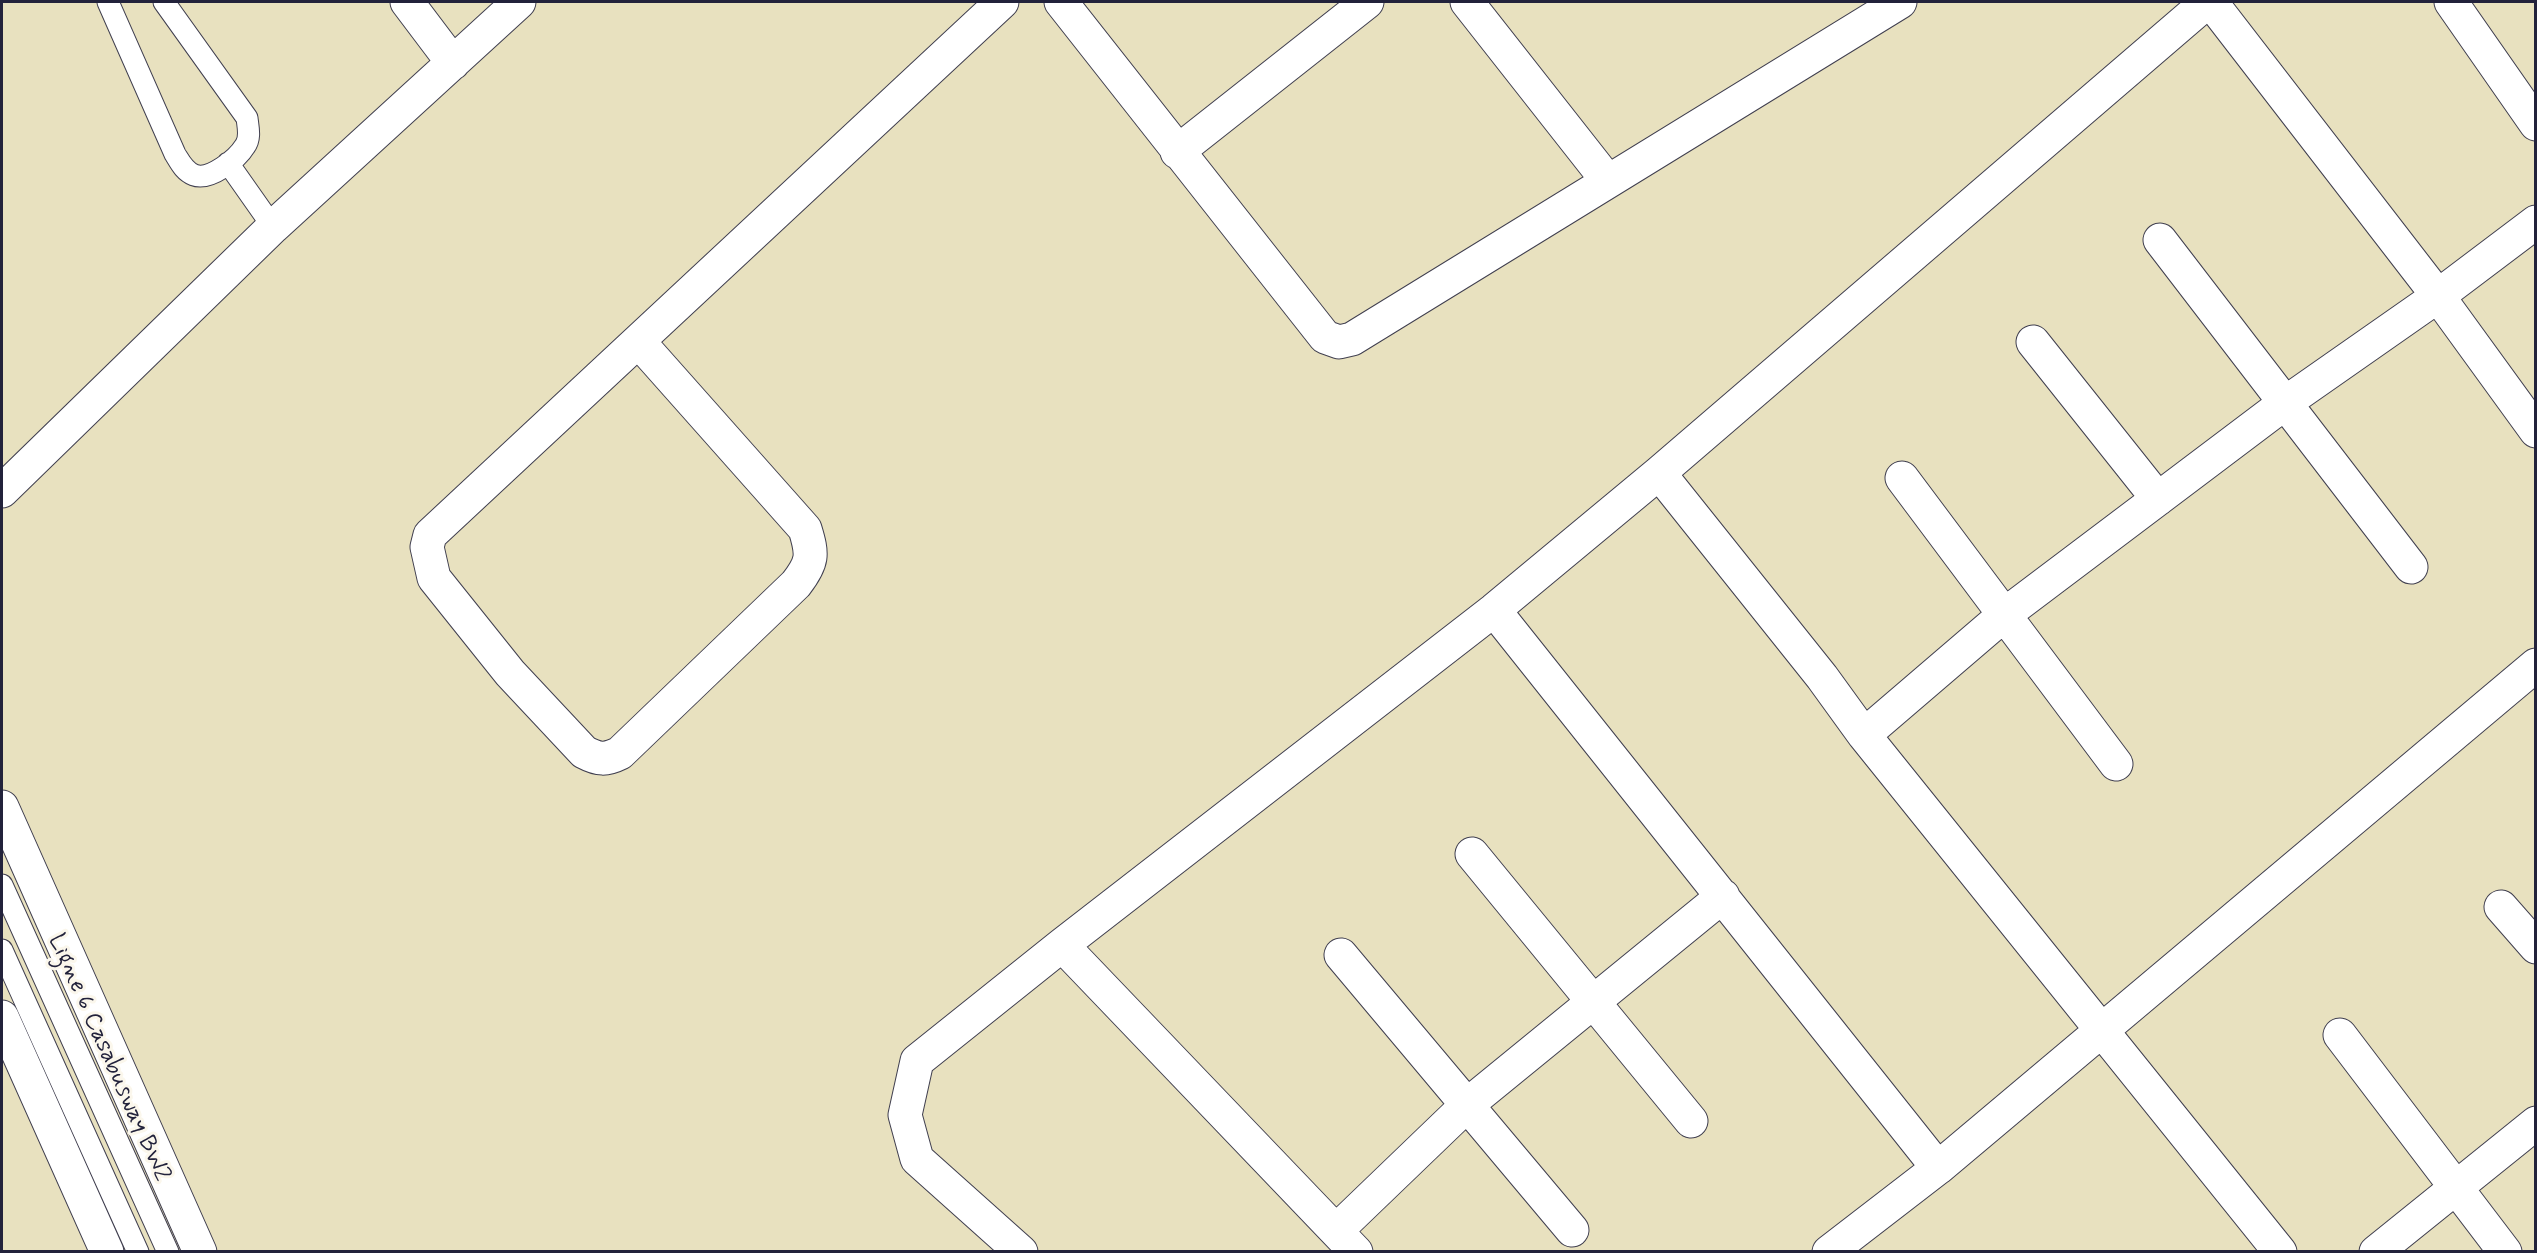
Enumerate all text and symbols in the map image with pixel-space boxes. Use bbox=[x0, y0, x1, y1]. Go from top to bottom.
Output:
street label: Ligne 6 Casabusway BW2 bbox=[40, 930, 176, 1186]

